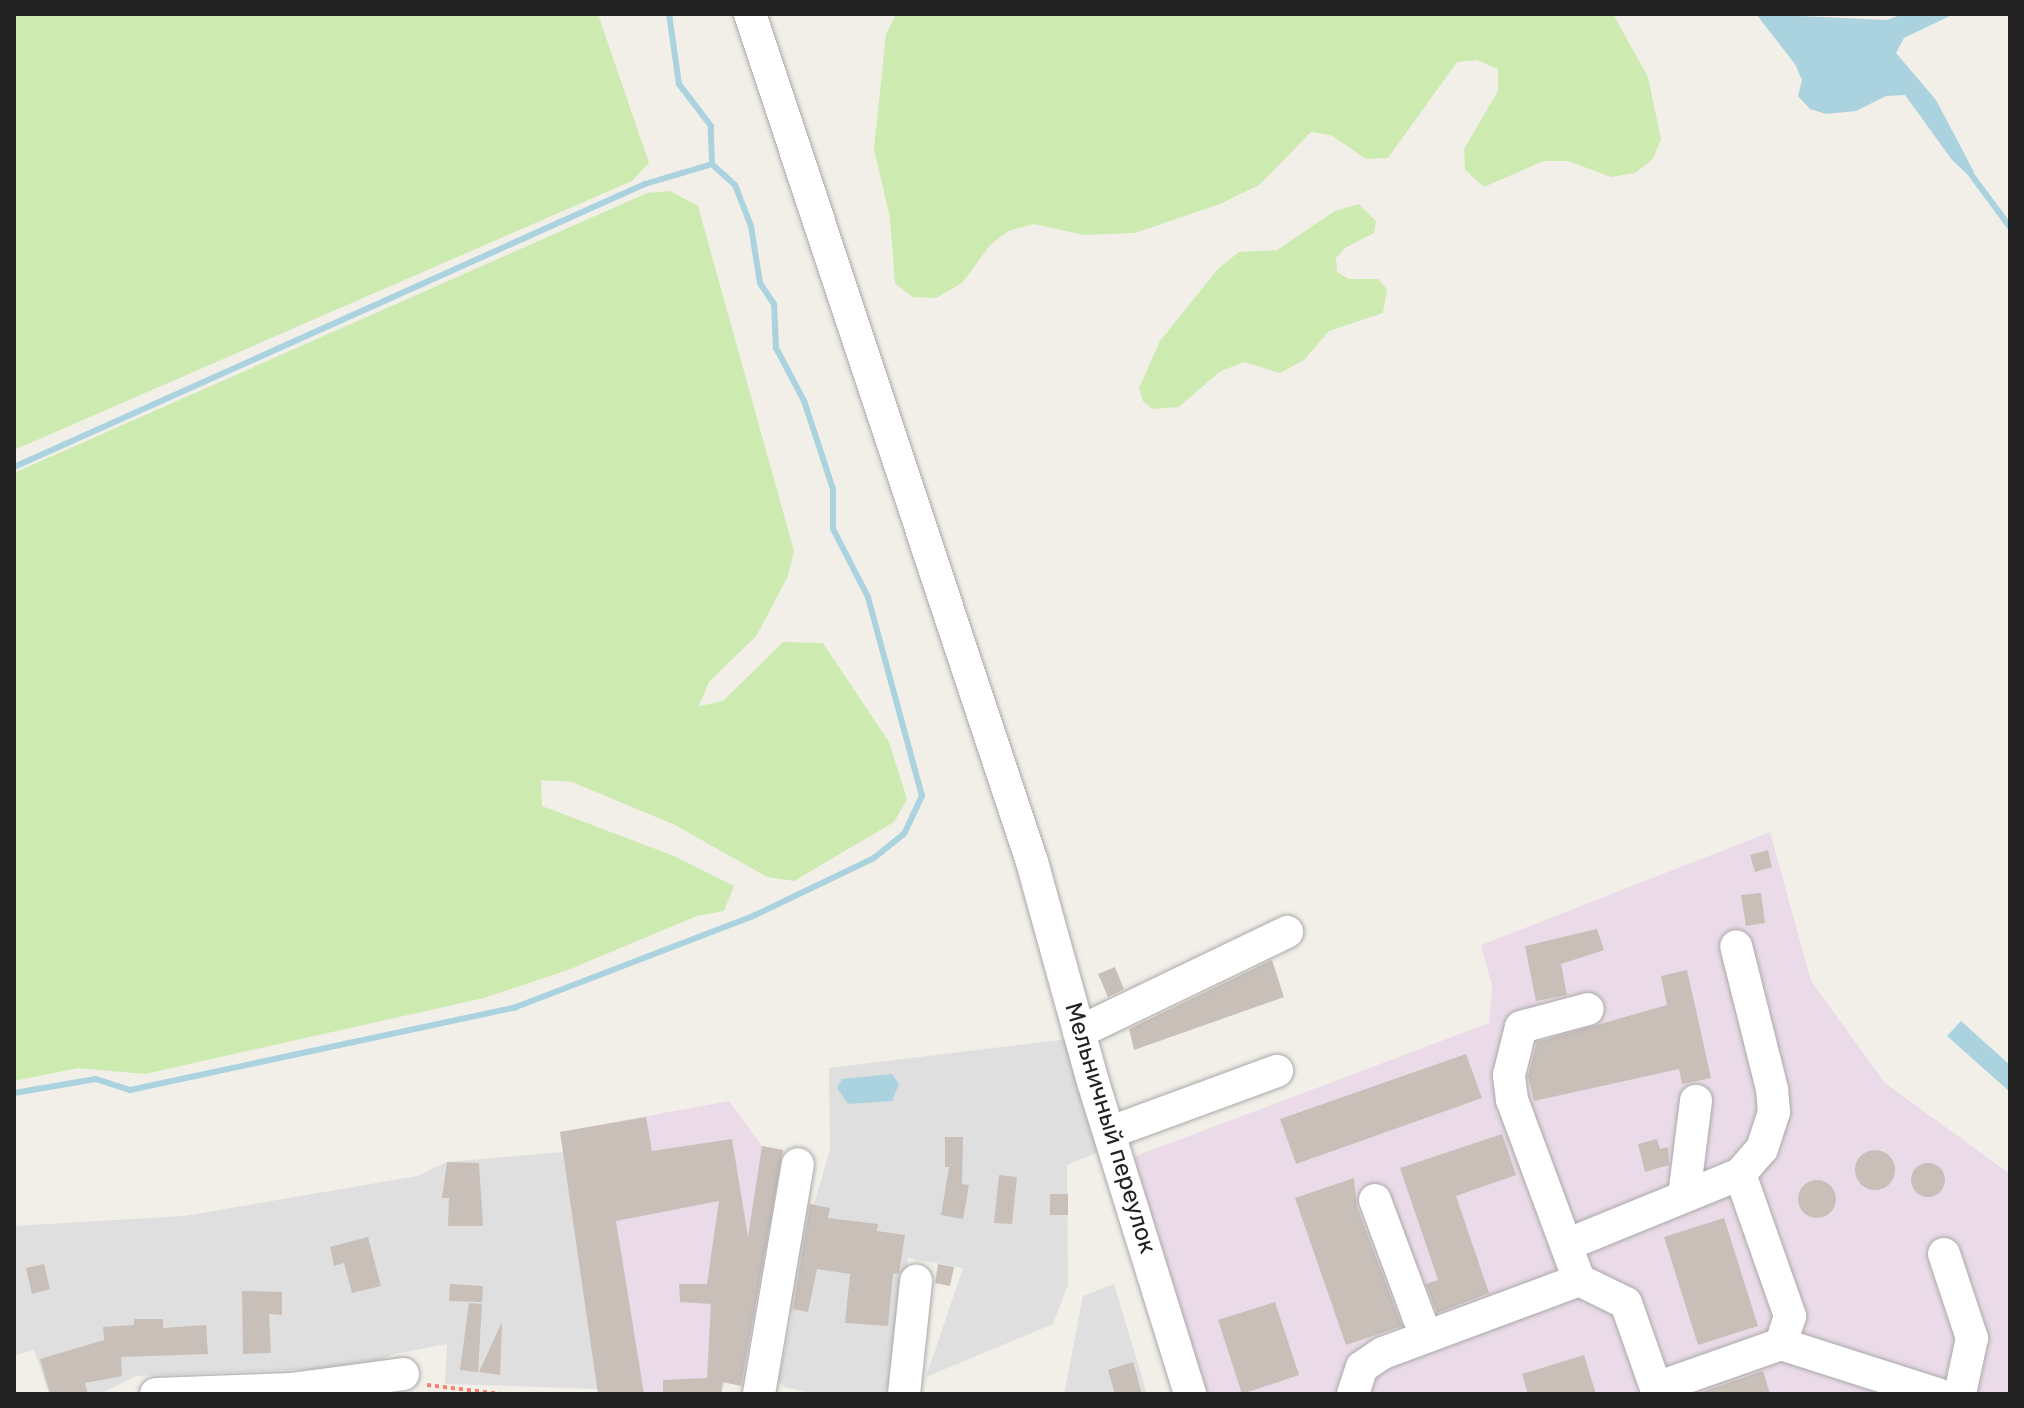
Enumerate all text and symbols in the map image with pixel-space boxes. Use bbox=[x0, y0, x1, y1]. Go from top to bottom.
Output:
street label: Мельничный переулок bbox=[1058, 999, 1162, 1257]

